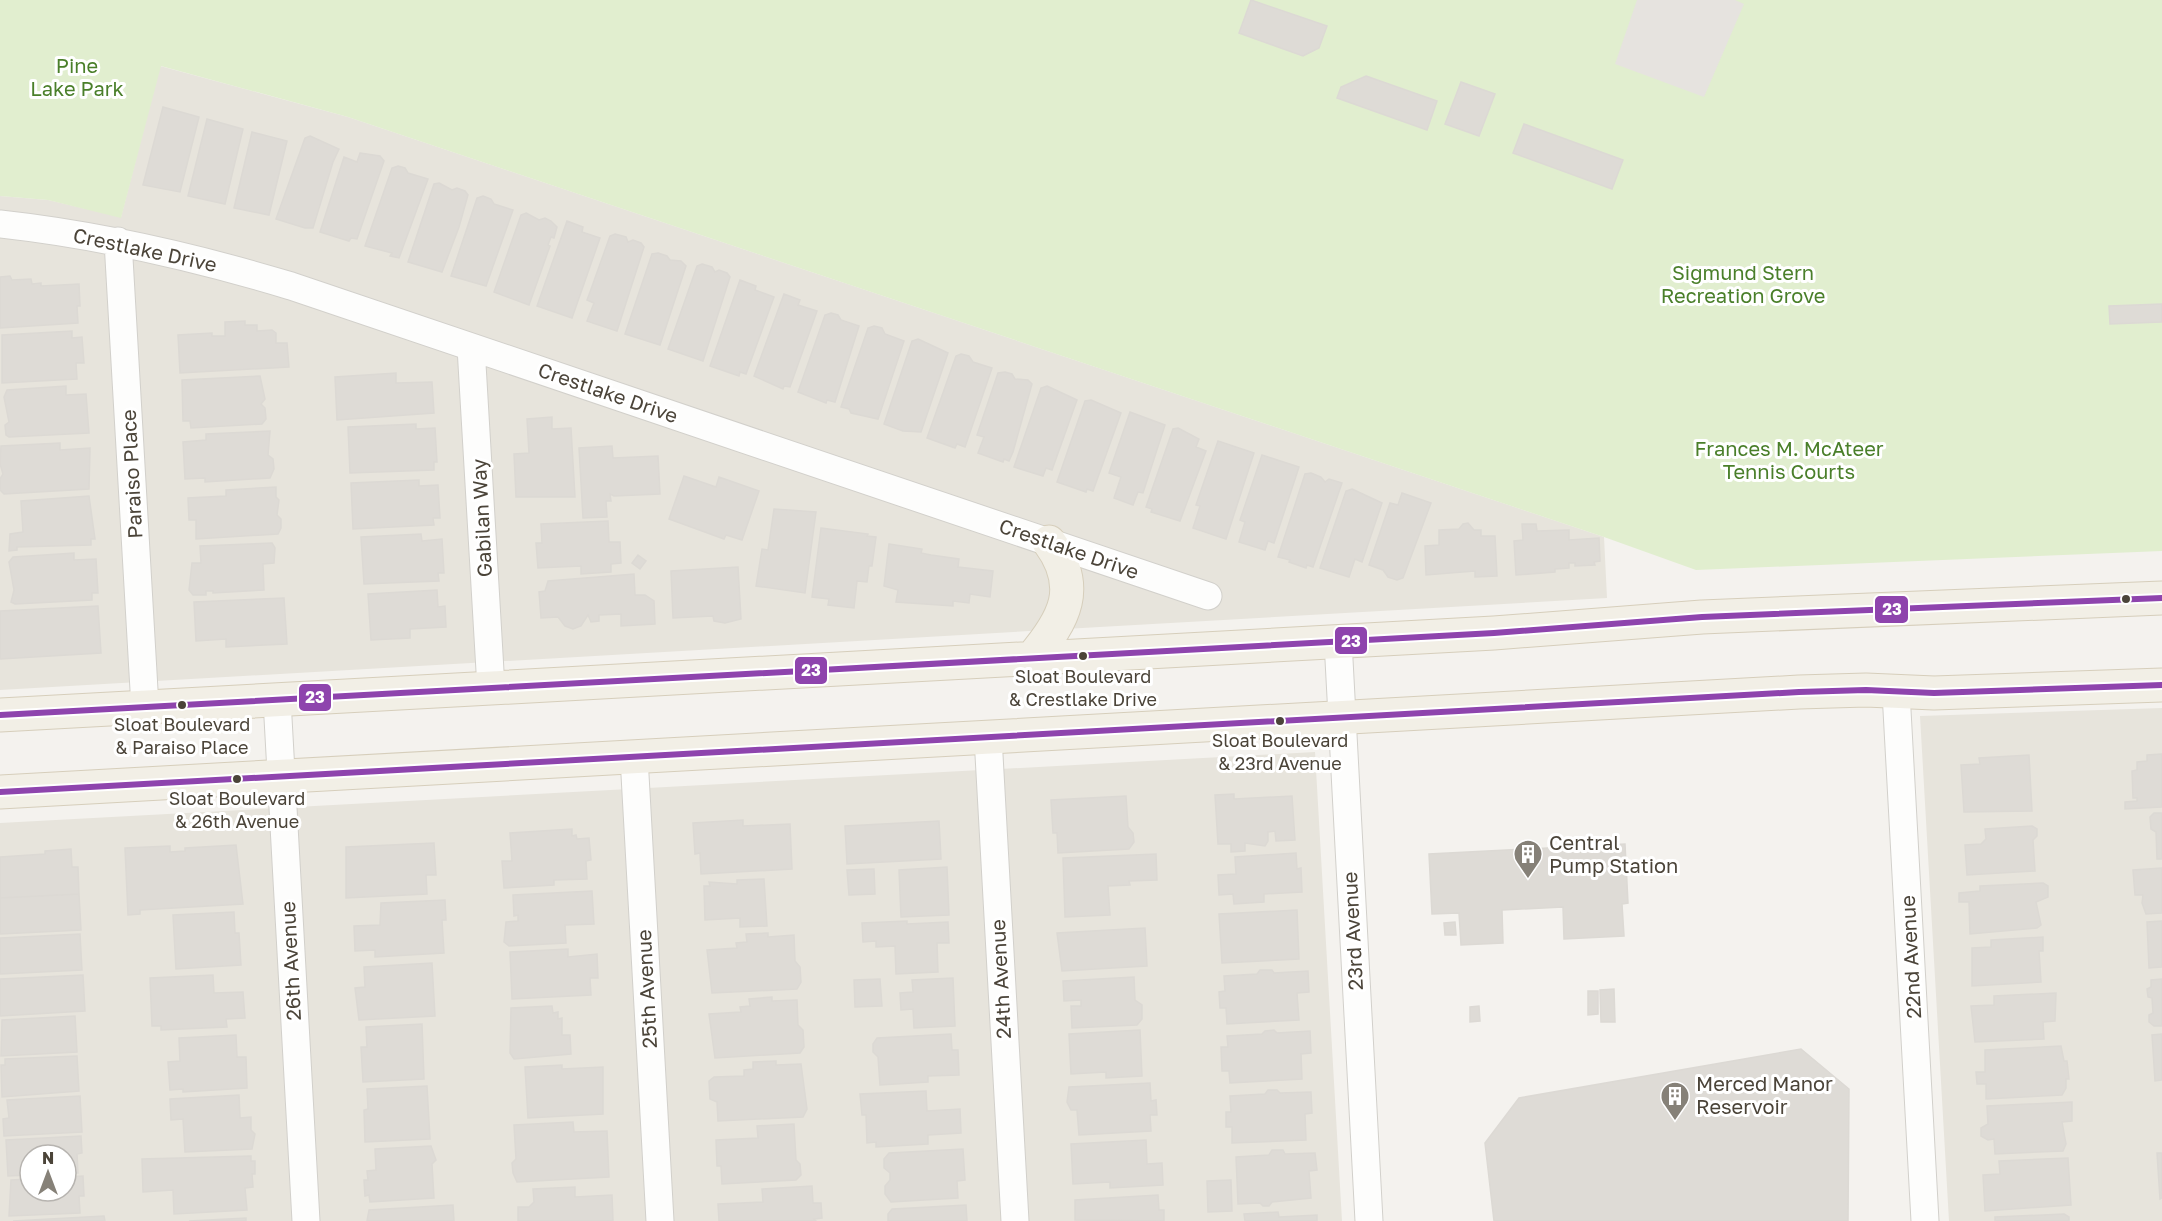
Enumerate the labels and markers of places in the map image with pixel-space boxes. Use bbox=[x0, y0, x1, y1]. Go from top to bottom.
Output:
unlabelled marker bbox=[2120, 593, 2132, 605]
marker: Sloat Boulevard & Crestlake Drive bbox=[1077, 650, 1089, 662]
place label: Sloat Boulevard & Crestlake Drive bbox=[1009, 665, 1157, 710]
marker: Sloat Boulevard & Paraiso Place bbox=[176, 699, 188, 711]
place label: Sloat Boulevard & Paraiso Place bbox=[114, 713, 250, 758]
marker: Sloat Boulevard & 23rd Avenue bbox=[1274, 715, 1286, 727]
place label: Sloat Boulevard & 23rd Avenue bbox=[1212, 729, 1348, 774]
marker: Sloat Boulevard & 26th Avenue bbox=[231, 773, 243, 785]
place label: Sloat Boulevard & 26th Avenue bbox=[169, 787, 305, 832]
place label: Central Pump Station bbox=[1549, 830, 1678, 877]
building icon: Central Pump Station bbox=[1512, 838, 1544, 880]
place label: Merced Manor Reservoir bbox=[1696, 1071, 1833, 1118]
building icon: Merced Manor Reservoir bbox=[1659, 1080, 1691, 1122]

